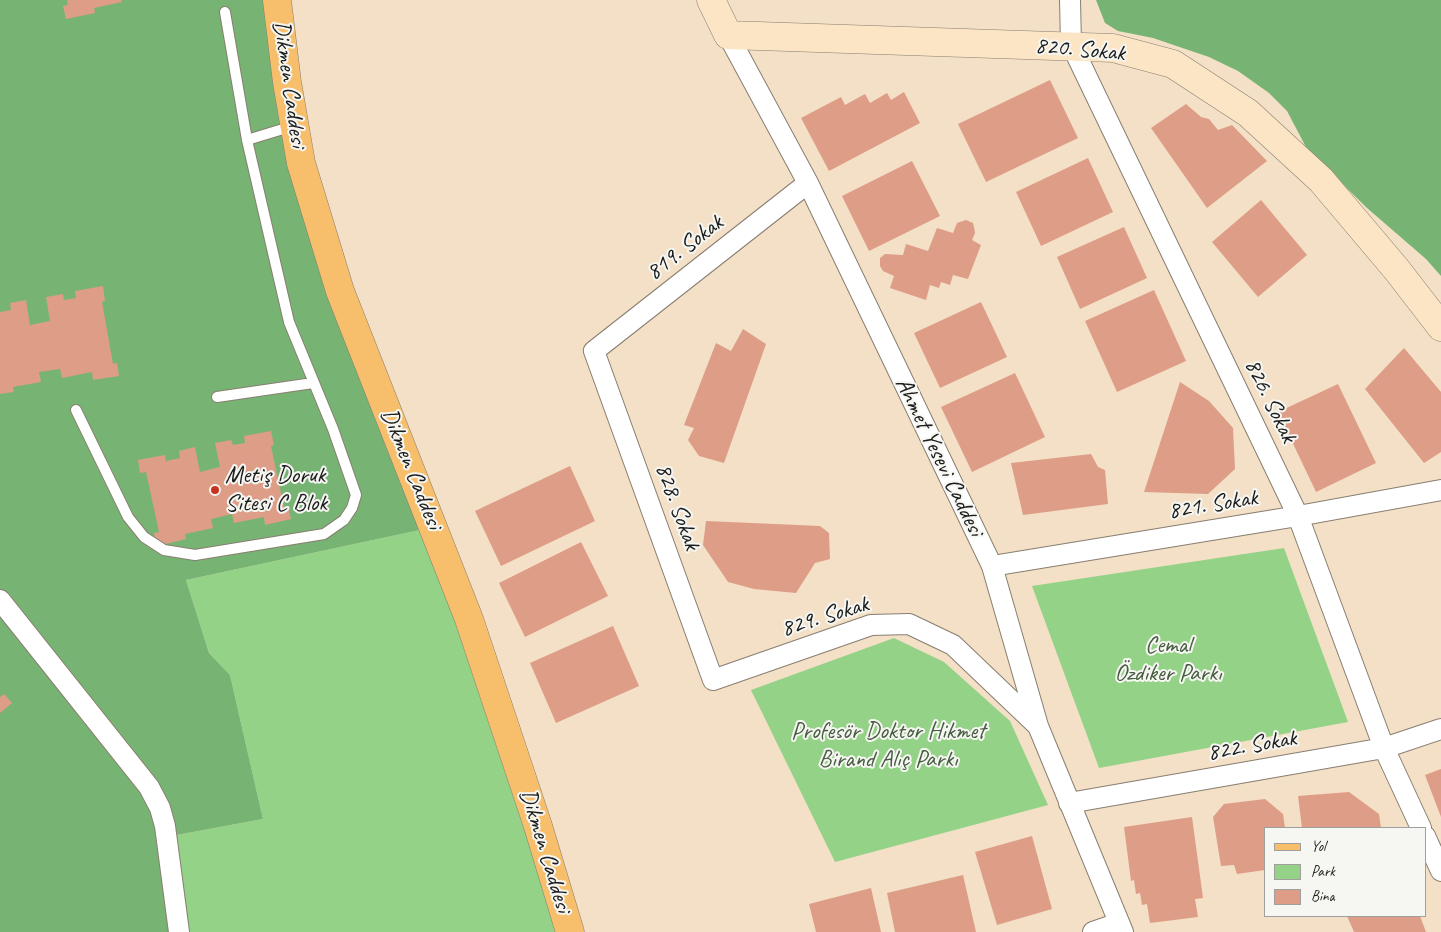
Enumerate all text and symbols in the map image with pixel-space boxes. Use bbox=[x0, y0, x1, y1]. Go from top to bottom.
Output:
street label: Dikmen Caddesi bbox=[266, 19, 312, 149]
street label: 820. Sokak bbox=[1034, 32, 1126, 68]
street label: 819. Sokak bbox=[641, 209, 729, 287]
street label: 826. Sokak bbox=[1237, 354, 1303, 448]
street label: Ahmet Yesevi Caddesi bbox=[888, 373, 990, 541]
street label: Dikmen Caddesi bbox=[374, 404, 448, 534]
street label: 828. Sokak bbox=[648, 460, 706, 554]
place label: Metiş Doruk Sitesi C Blok bbox=[225, 462, 327, 518]
marker: Metiş Doruk Sitesi C Blok bbox=[209, 484, 221, 496]
street label: 821. Sokak bbox=[1166, 484, 1260, 526]
street label: 829. Sokak bbox=[778, 590, 872, 644]
park label: Cemal Özdiker Parkı bbox=[1115, 632, 1221, 688]
park label: Profesör Doktor Hikmet Birand Alıç Parkı bbox=[791, 718, 985, 774]
street label: 822. Sokak bbox=[1205, 724, 1299, 768]
street label: Dikmen Caddesi bbox=[513, 786, 577, 916]
legend bbox=[1264, 827, 1426, 917]
text: Yol bbox=[1311, 837, 1326, 856]
text: Park bbox=[1311, 862, 1335, 881]
text: Bina bbox=[1311, 887, 1335, 906]

